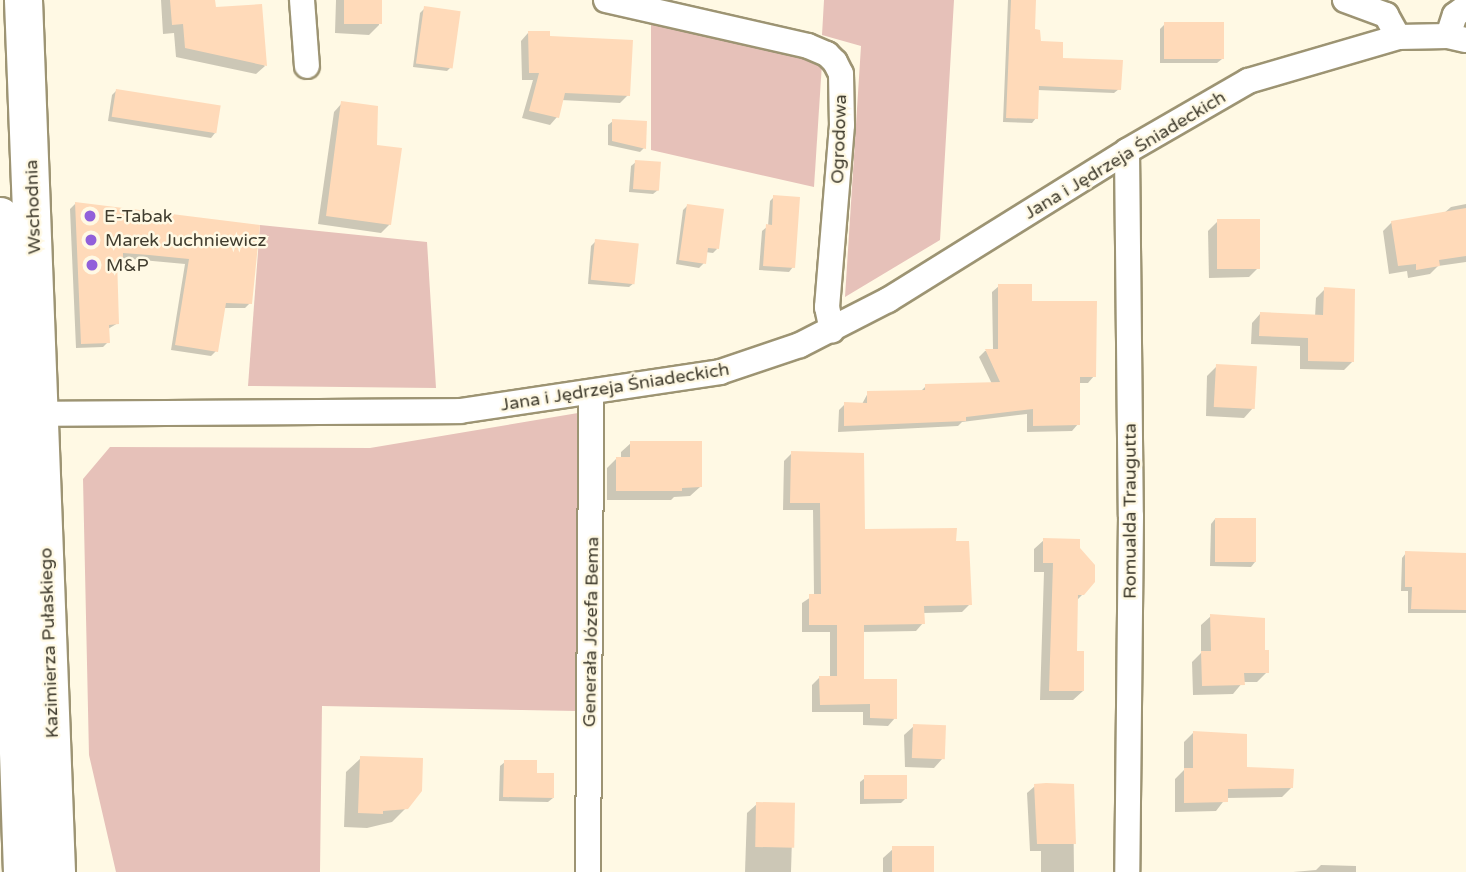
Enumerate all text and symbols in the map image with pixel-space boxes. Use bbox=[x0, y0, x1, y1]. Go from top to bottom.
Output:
street label: Jana i Jędrzeja Śniadeckich bbox=[1020, 86, 1230, 224]
street label: Ogrodowa bbox=[827, 94, 851, 184]
street label: Wschodnia bbox=[21, 159, 45, 255]
place label: E-Tabak bbox=[104, 205, 173, 227]
marker: E-Tabak bbox=[82, 208, 98, 224]
place label: Marek Juchniewicz bbox=[105, 229, 267, 251]
marker: Marek Juchniewicz bbox=[83, 232, 99, 248]
place label: M&P bbox=[106, 254, 149, 276]
marker: M&P bbox=[84, 257, 100, 273]
street label: Jana i Jędrzeja Śniadeckich bbox=[499, 358, 731, 416]
street label: Romualda Traugutta bbox=[1119, 423, 1141, 599]
street label: Generała Józefa Bema bbox=[579, 537, 603, 727]
street label: Kazimierza Pułaskiego bbox=[35, 547, 63, 739]

